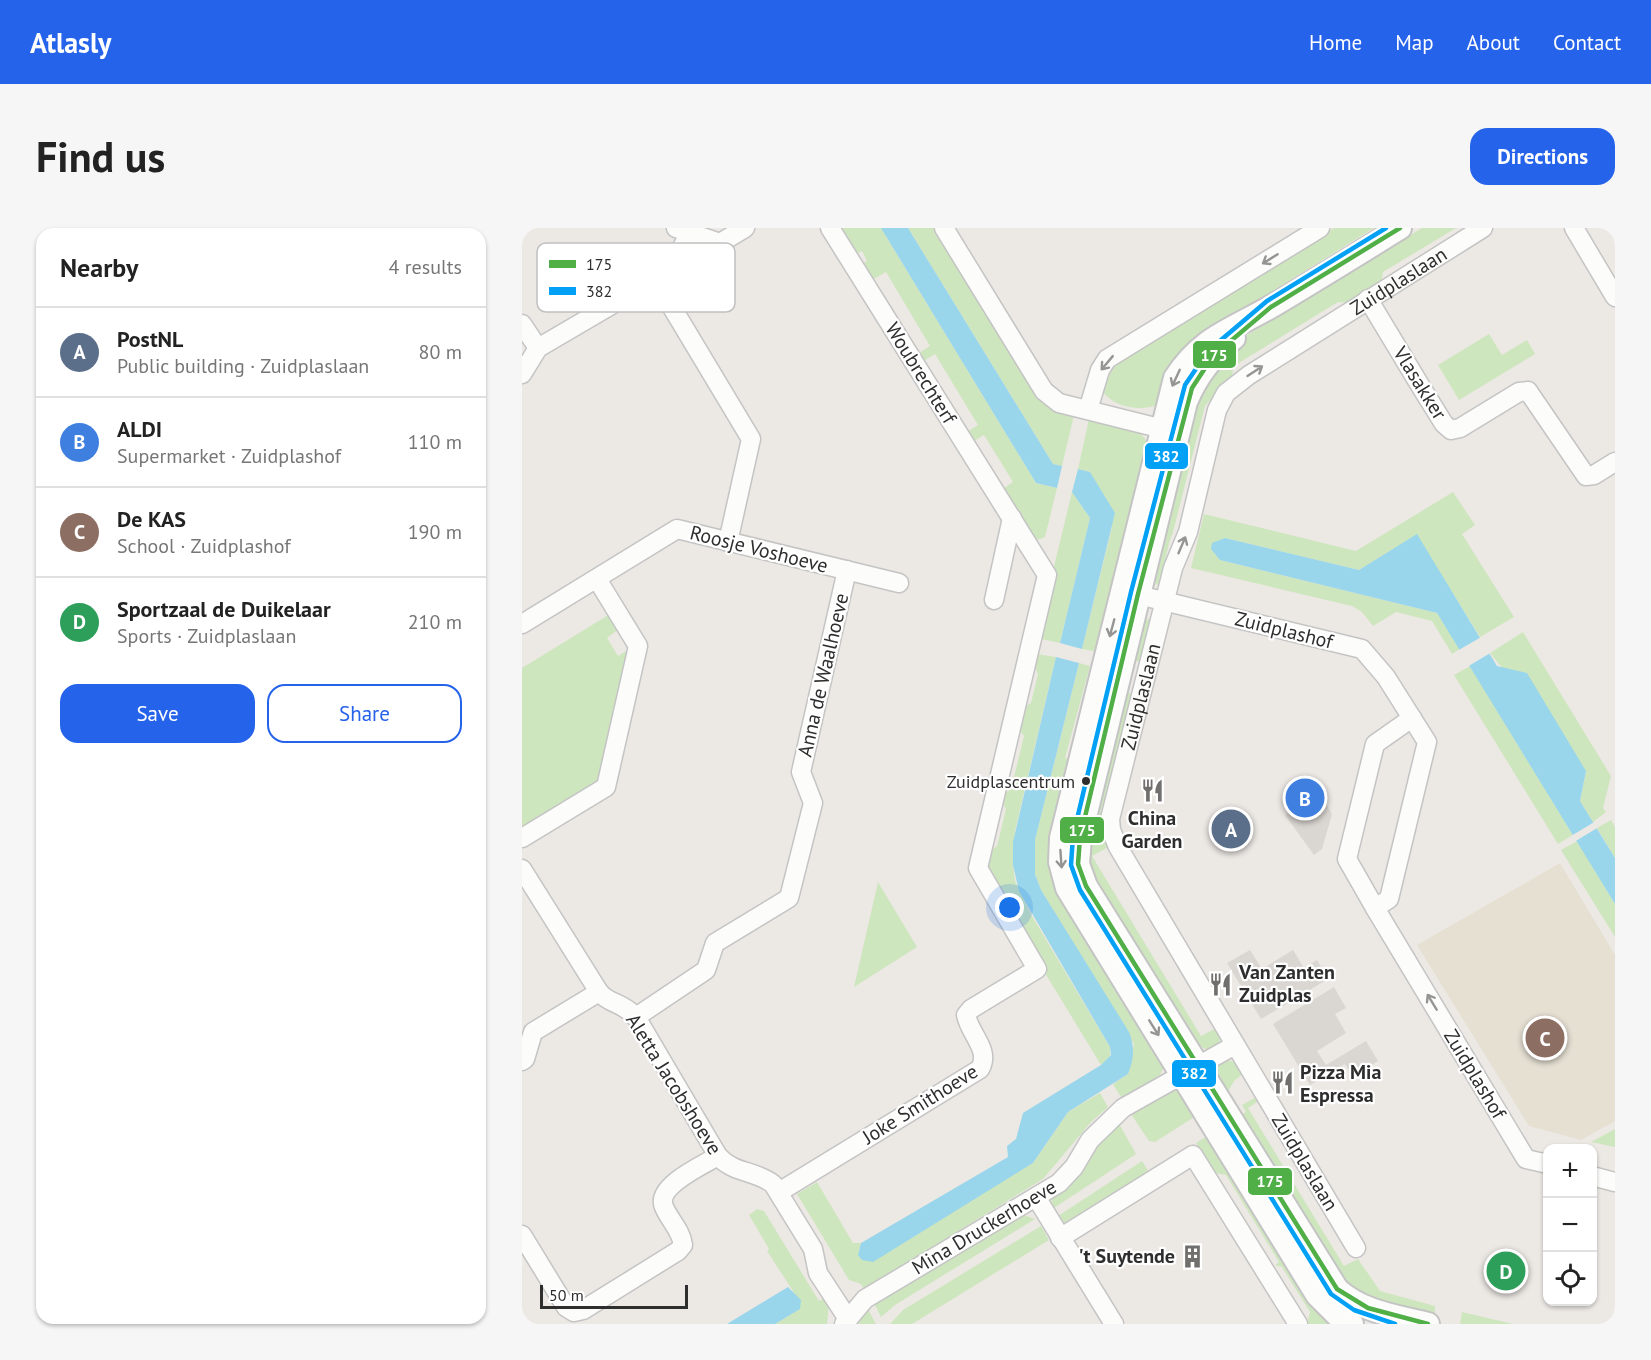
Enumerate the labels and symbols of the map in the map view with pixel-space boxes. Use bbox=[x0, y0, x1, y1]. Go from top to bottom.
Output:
street label: Zuidplaslaan bbox=[1345, 241, 1452, 321]
legend bbox=[537, 243, 735, 312]
one-way arrow bbox=[1262, 253, 1279, 265]
text: 175 bbox=[586, 254, 612, 274]
text: 382 bbox=[586, 281, 612, 301]
street label: Woubrechterf bbox=[880, 318, 963, 430]
line badge: 175 bbox=[1192, 340, 1237, 369]
street label: Vlasakker bbox=[1387, 341, 1453, 425]
text: 175 bbox=[1200, 345, 1228, 365]
one-way arrow bbox=[1100, 355, 1114, 371]
one-way arrow bbox=[1246, 365, 1263, 377]
one-way arrow bbox=[1170, 369, 1182, 387]
line badge: 382 bbox=[1144, 442, 1189, 470]
text: 382 bbox=[1152, 446, 1180, 466]
street label: Roosje Voshoeve bbox=[687, 519, 831, 579]
one-way arrow bbox=[1177, 536, 1188, 555]
street label: Anna de Waalhoeve bbox=[792, 591, 854, 759]
street label: Zuidplashof bbox=[1232, 605, 1337, 655]
one-way arrow bbox=[1106, 618, 1118, 637]
street label: Zuidplaslaan bbox=[1115, 640, 1167, 753]
place label: Zuidplascentrum bbox=[947, 770, 1075, 793]
marker: Zuidplascentrum bbox=[1080, 775, 1092, 787]
pin: B bbox=[1286, 776, 1324, 820]
restaurant icon: China Garden bbox=[1139, 778, 1165, 804]
place label: China Garden bbox=[1122, 805, 1182, 854]
pin: A bbox=[1212, 806, 1250, 852]
line badge: 175 bbox=[1059, 816, 1105, 844]
text: 175 bbox=[1068, 820, 1096, 840]
one-way arrow bbox=[1056, 848, 1067, 868]
your location bbox=[995, 893, 1024, 922]
place label: Van Zanten Zuidplas bbox=[1238, 959, 1335, 1008]
restaurant icon: Van Zanten Zuidplas bbox=[1208, 971, 1234, 997]
one-way arrow bbox=[1425, 994, 1437, 1011]
street label: Aletta Jacobshoeve bbox=[620, 1009, 728, 1159]
pin: C bbox=[1526, 1016, 1564, 1060]
one-way arrow bbox=[1149, 1019, 1161, 1036]
street label: Zuidplashof bbox=[1438, 1024, 1513, 1125]
street label: Joke Smithoeve bbox=[857, 1058, 983, 1150]
line badge: 382 bbox=[1171, 1059, 1217, 1088]
place label: Pizza Mia Espressa bbox=[1300, 1059, 1381, 1108]
text: 382 bbox=[1180, 1063, 1208, 1083]
restaurant icon: Pizza Mia Espressa bbox=[1269, 1070, 1295, 1096]
street label: Zuidplaslaan bbox=[1266, 1109, 1344, 1215]
line badge: 175 bbox=[1247, 1167, 1293, 1196]
text: 175 bbox=[1256, 1171, 1284, 1191]
street label: Mina Druckerhoeve bbox=[907, 1174, 1061, 1280]
place label: 't Suytende bbox=[1079, 1243, 1175, 1269]
building icon: 't Suytende bbox=[1180, 1243, 1206, 1269]
pin: D bbox=[1486, 1248, 1526, 1294]
scale bar bbox=[540, 1282, 688, 1310]

